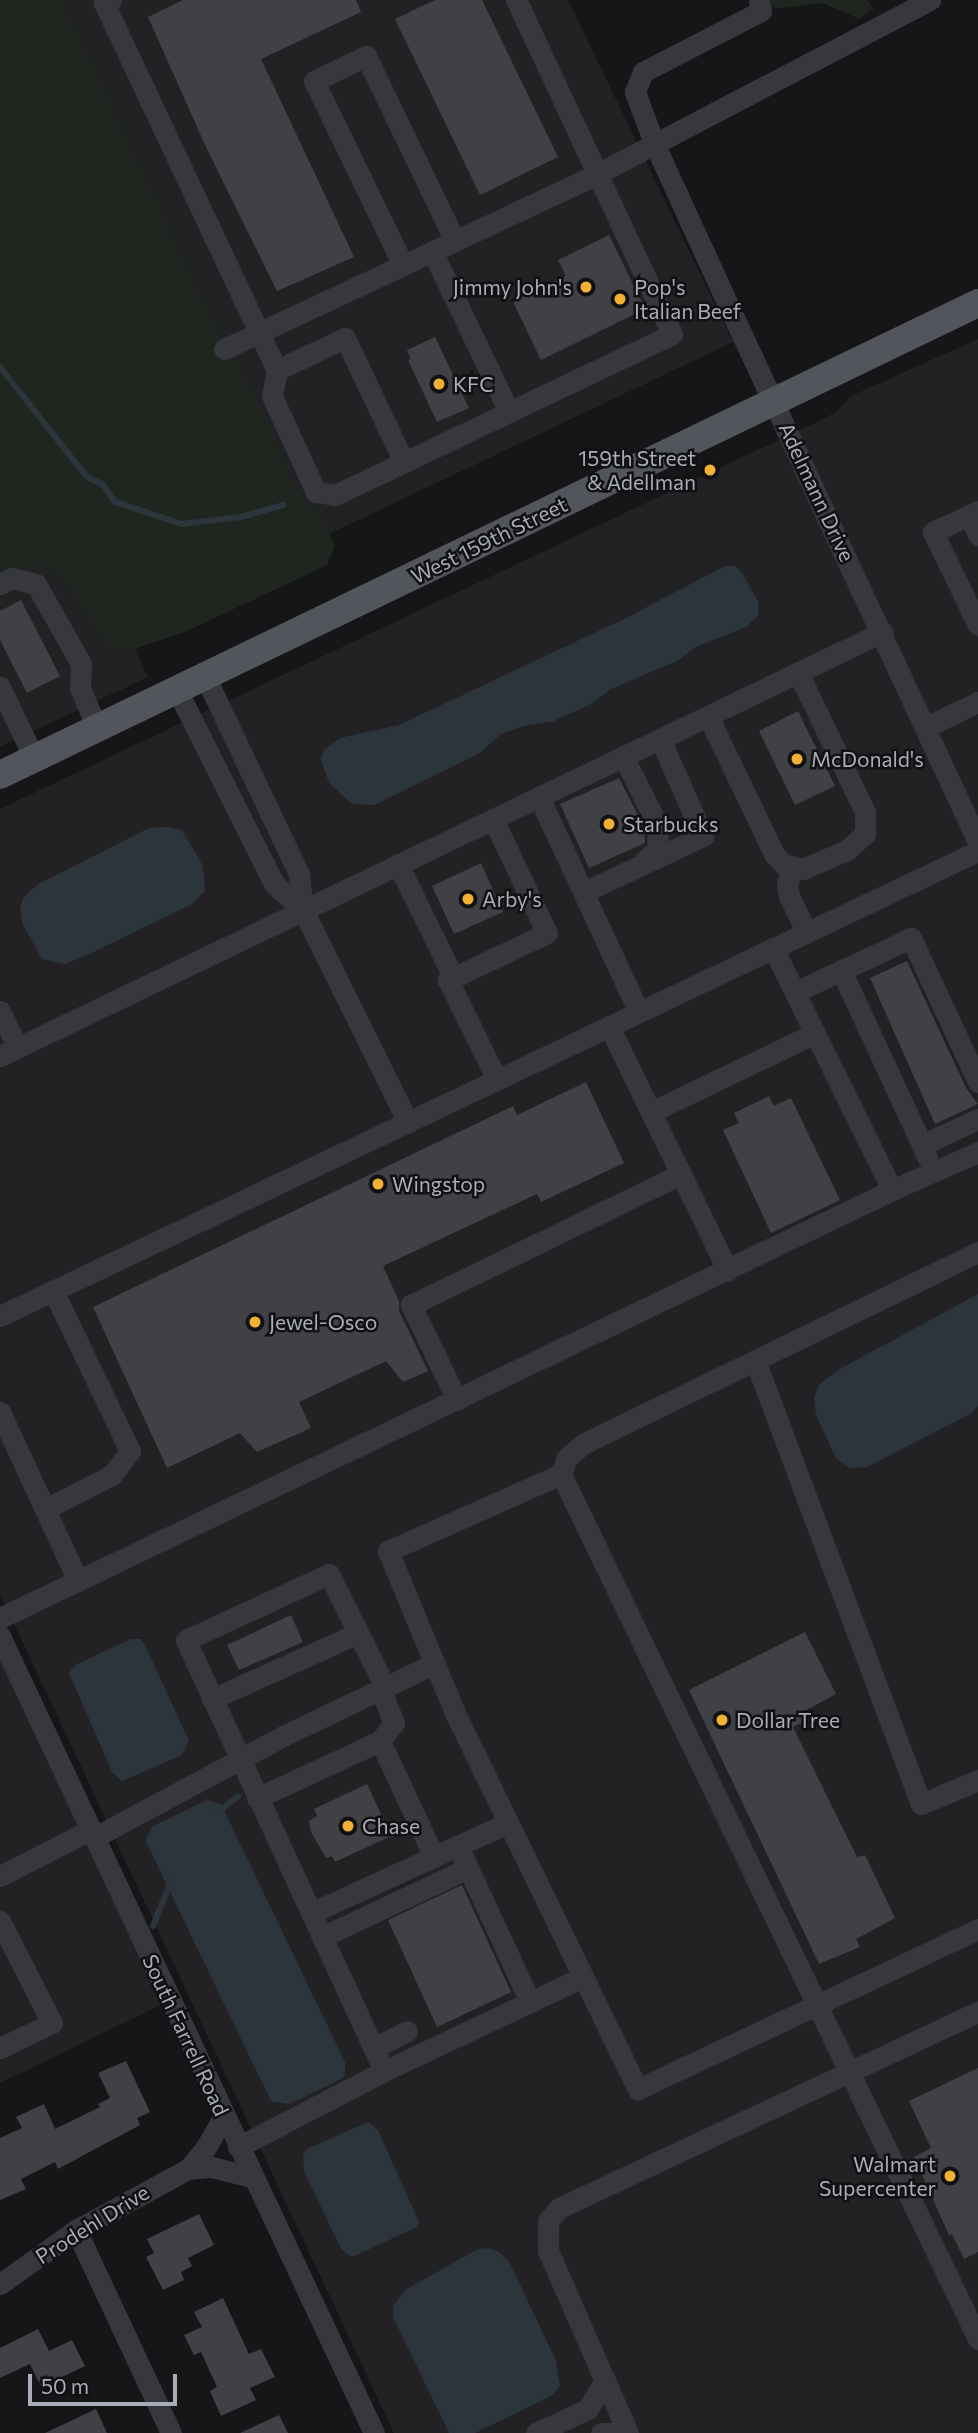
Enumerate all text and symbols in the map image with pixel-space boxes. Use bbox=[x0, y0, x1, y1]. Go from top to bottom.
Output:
place label: Jimmy John's bbox=[453, 274, 572, 300]
place label: Pop's Italian Beef bbox=[634, 274, 741, 324]
marker: Jimmy John's bbox=[578, 279, 594, 295]
marker: Pop's Italian Beef bbox=[612, 291, 628, 307]
place label: KFC bbox=[453, 371, 494, 397]
marker: KFC bbox=[431, 376, 447, 392]
street label: Adelmann Drive bbox=[774, 418, 860, 566]
place label: 159th Street & Adellman bbox=[578, 445, 696, 495]
marker: 159th Street & Adellman bbox=[702, 462, 718, 478]
street label: West 159th Street bbox=[407, 491, 571, 589]
place label: McDonald's bbox=[811, 746, 924, 772]
marker: McDonald's bbox=[789, 751, 805, 767]
place label: Starbucks bbox=[623, 811, 719, 837]
marker: Starbucks bbox=[601, 816, 617, 832]
place label: Arby's bbox=[482, 886, 542, 912]
marker: Arby's bbox=[460, 891, 476, 907]
place label: Wingstop bbox=[392, 1171, 485, 1197]
marker: Wingstop bbox=[370, 1176, 386, 1192]
place label: Jewel-Osco bbox=[269, 1309, 377, 1335]
marker: Jewel-Osco bbox=[247, 1314, 263, 1330]
place label: Dollar Tree bbox=[736, 1707, 840, 1733]
marker: Dollar Tree bbox=[714, 1712, 730, 1728]
place label: Chase bbox=[362, 1813, 420, 1839]
marker: Chase bbox=[340, 1818, 356, 1834]
street label: South Farrell Road bbox=[138, 1950, 234, 2120]
place label: Walmart Supercenter bbox=[819, 2151, 936, 2201]
marker: Walmart Supercenter bbox=[942, 2168, 958, 2184]
street label: Prodehl Drive bbox=[31, 2179, 153, 2269]
scale bar bbox=[32, 2360, 180, 2404]
text: 50 m bbox=[41, 2373, 89, 2398]

